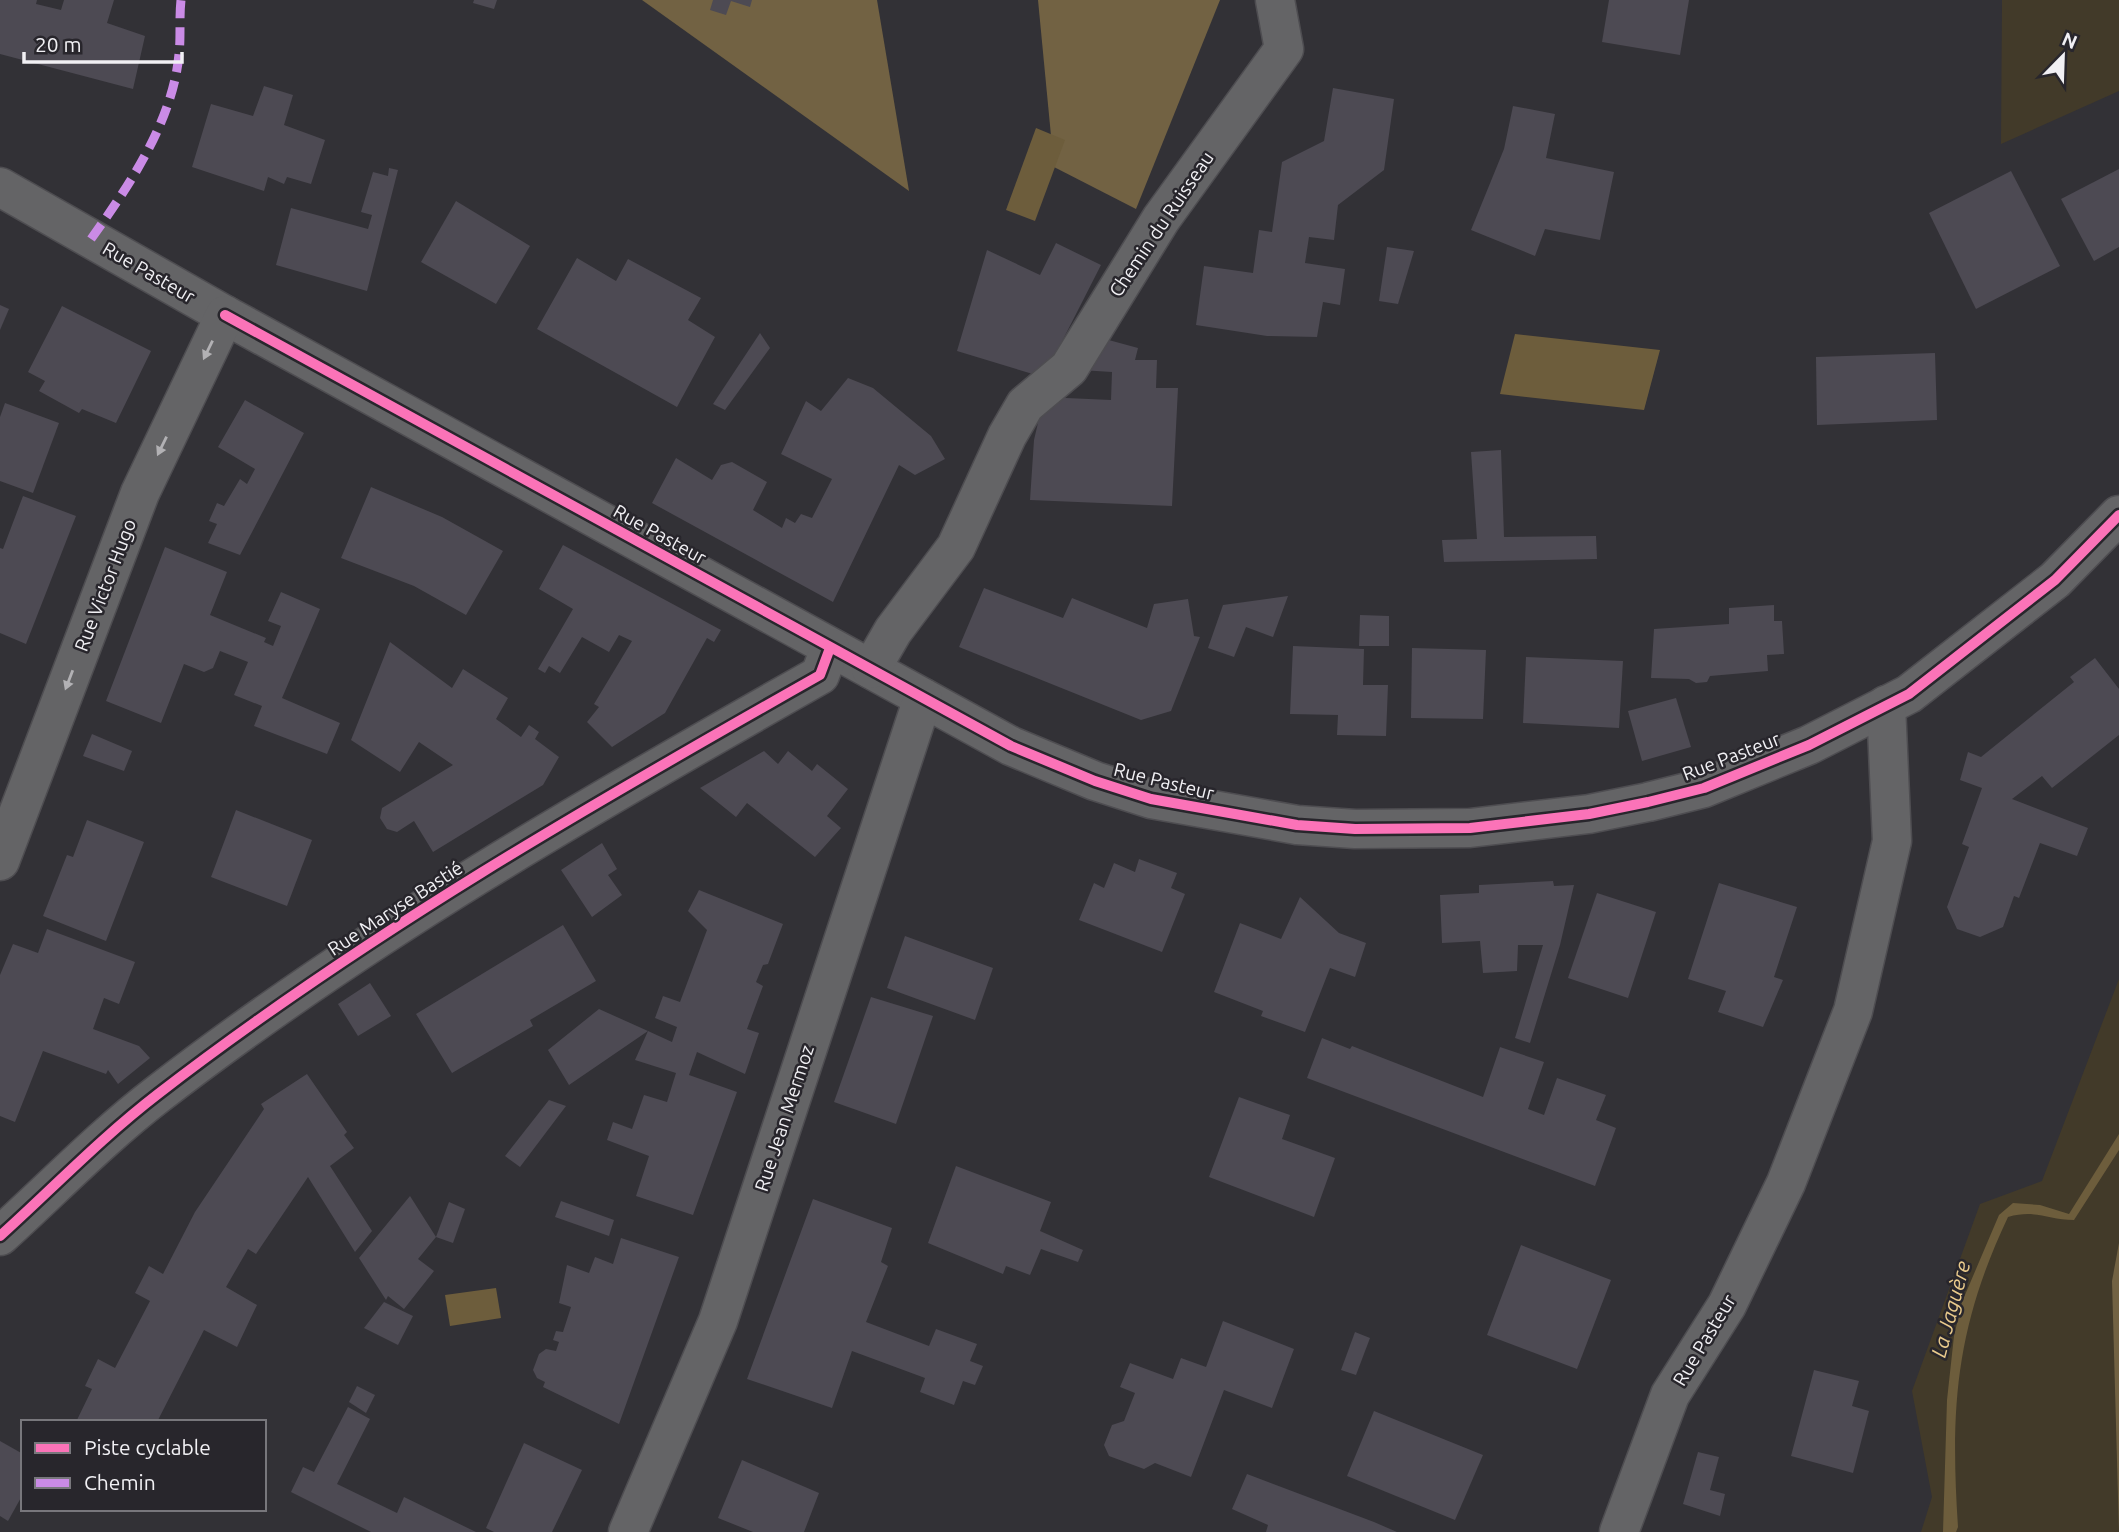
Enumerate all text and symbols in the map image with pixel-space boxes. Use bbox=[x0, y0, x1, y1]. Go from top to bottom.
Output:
scale bar bbox=[24, 21, 182, 65]
north arrow bbox=[2028, 21, 2098, 91]
text: N bbox=[2059, 27, 2080, 53]
text: 20 m bbox=[35, 32, 82, 56]
street label: Chemin du Ruisseau bbox=[1104, 147, 1218, 301]
street label: Rue Pasteur bbox=[99, 237, 199, 307]
one-way arrow bbox=[203, 340, 214, 360]
one-way arrow bbox=[157, 436, 168, 456]
street label: Rue Pasteur bbox=[610, 499, 710, 569]
street label: Rue Victor Hugo bbox=[70, 516, 140, 654]
one-way arrow bbox=[63, 670, 74, 691]
street label: Rue Pasteur bbox=[1679, 727, 1783, 785]
street label: Rue Pasteur bbox=[1112, 758, 1216, 804]
street label: Rue Maryse Bastié bbox=[323, 856, 467, 960]
street label: Rue Jean Mermoz bbox=[750, 1042, 818, 1194]
water label: La Jaguère bbox=[1926, 1258, 1974, 1360]
street label: Rue Pasteur bbox=[1668, 1290, 1740, 1390]
legend bbox=[21, 1420, 266, 1511]
text: Piste cyclable bbox=[84, 1435, 211, 1459]
text: Chemin bbox=[84, 1470, 156, 1494]

